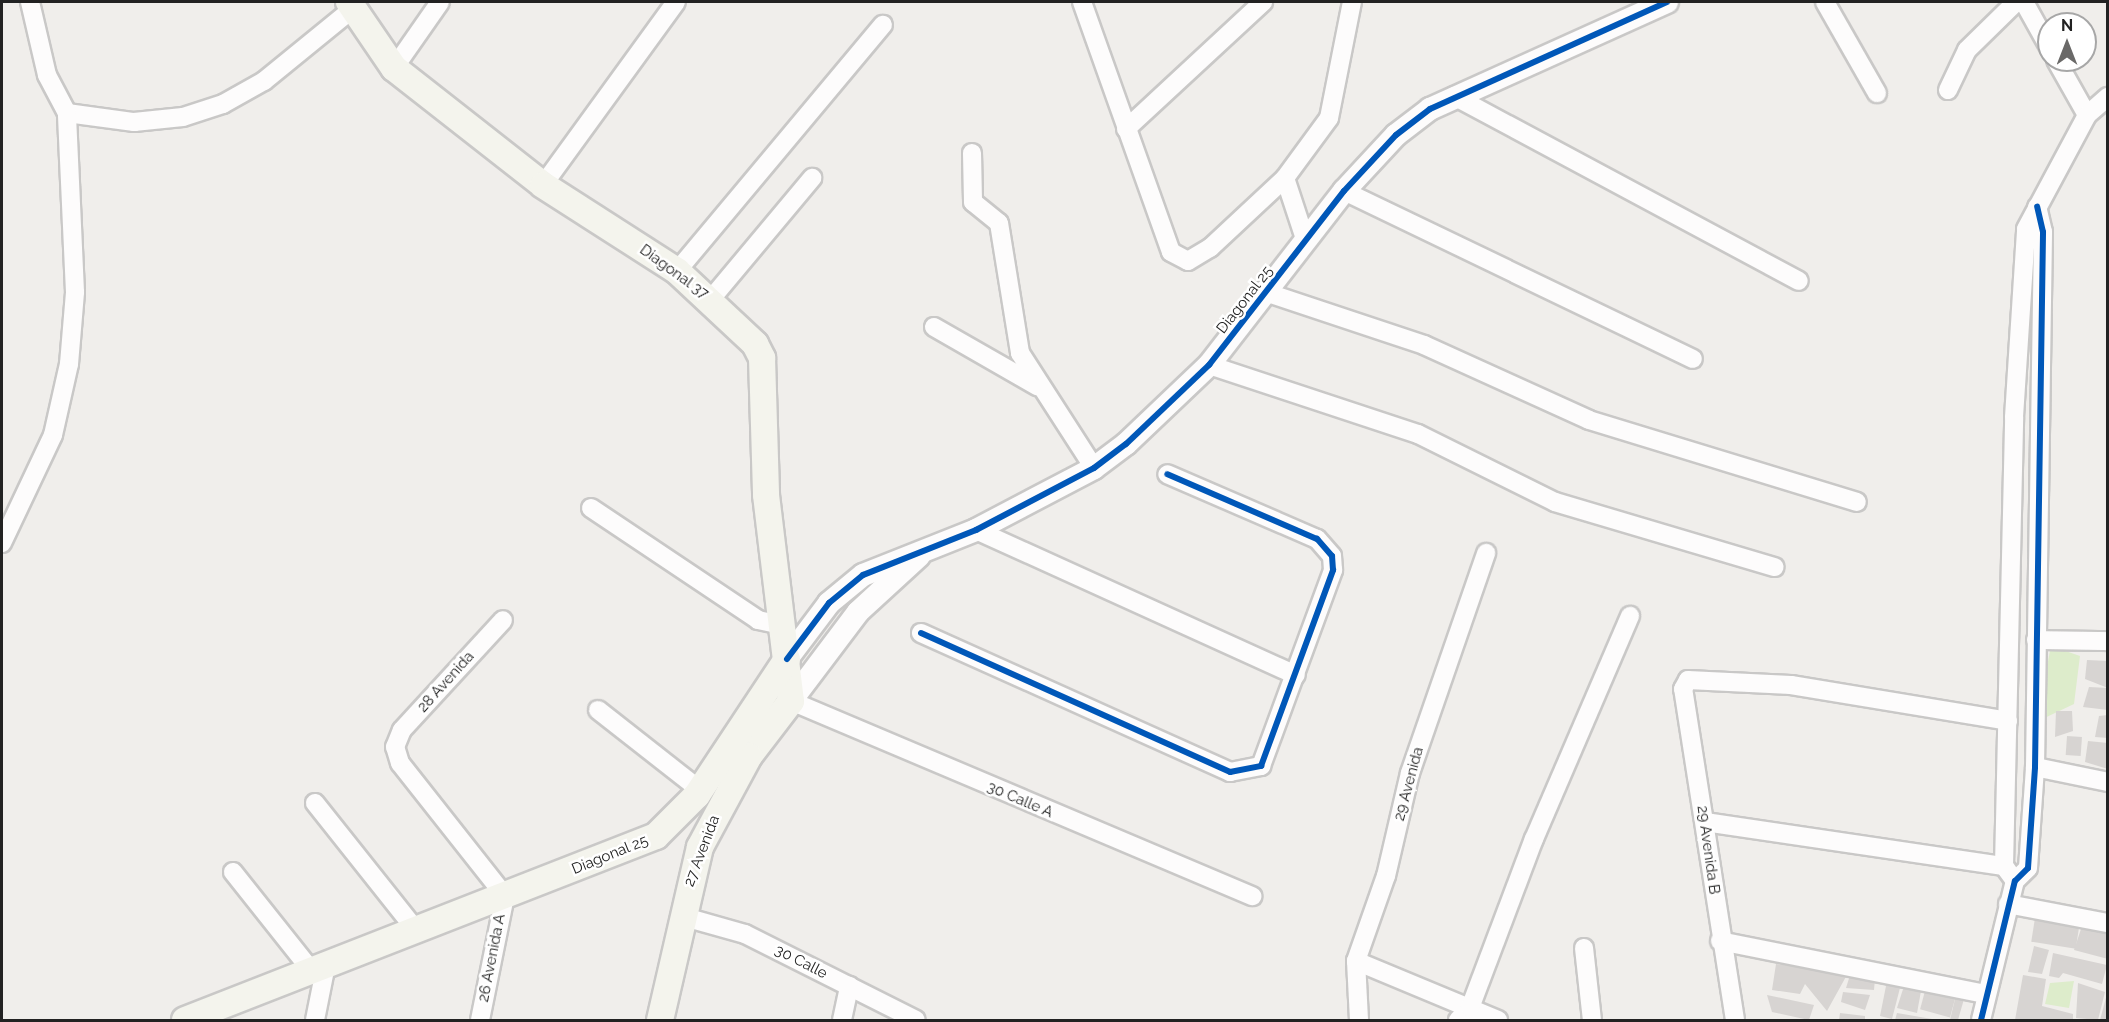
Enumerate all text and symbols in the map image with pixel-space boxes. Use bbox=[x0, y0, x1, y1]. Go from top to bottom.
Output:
north arrow bbox=[2037, 12, 2097, 72]
text: N bbox=[2061, 16, 2073, 35]
street label: Diagonal 37 bbox=[636, 241, 712, 303]
street label: Diagonal 25 bbox=[1213, 262, 1277, 338]
street label: 28 Avenida bbox=[414, 648, 478, 716]
street label: 29 Avenida bbox=[1390, 745, 1428, 823]
street label: 30 Calle A bbox=[984, 778, 1056, 822]
street label: 29 Avenida B bbox=[1693, 804, 1723, 896]
street label: 27 Avenida bbox=[680, 813, 724, 889]
street label: Diagonal 25 bbox=[569, 831, 651, 879]
street label: 26 Avenida A bbox=[475, 912, 509, 1004]
street label: 30 Calle bbox=[772, 941, 830, 983]

